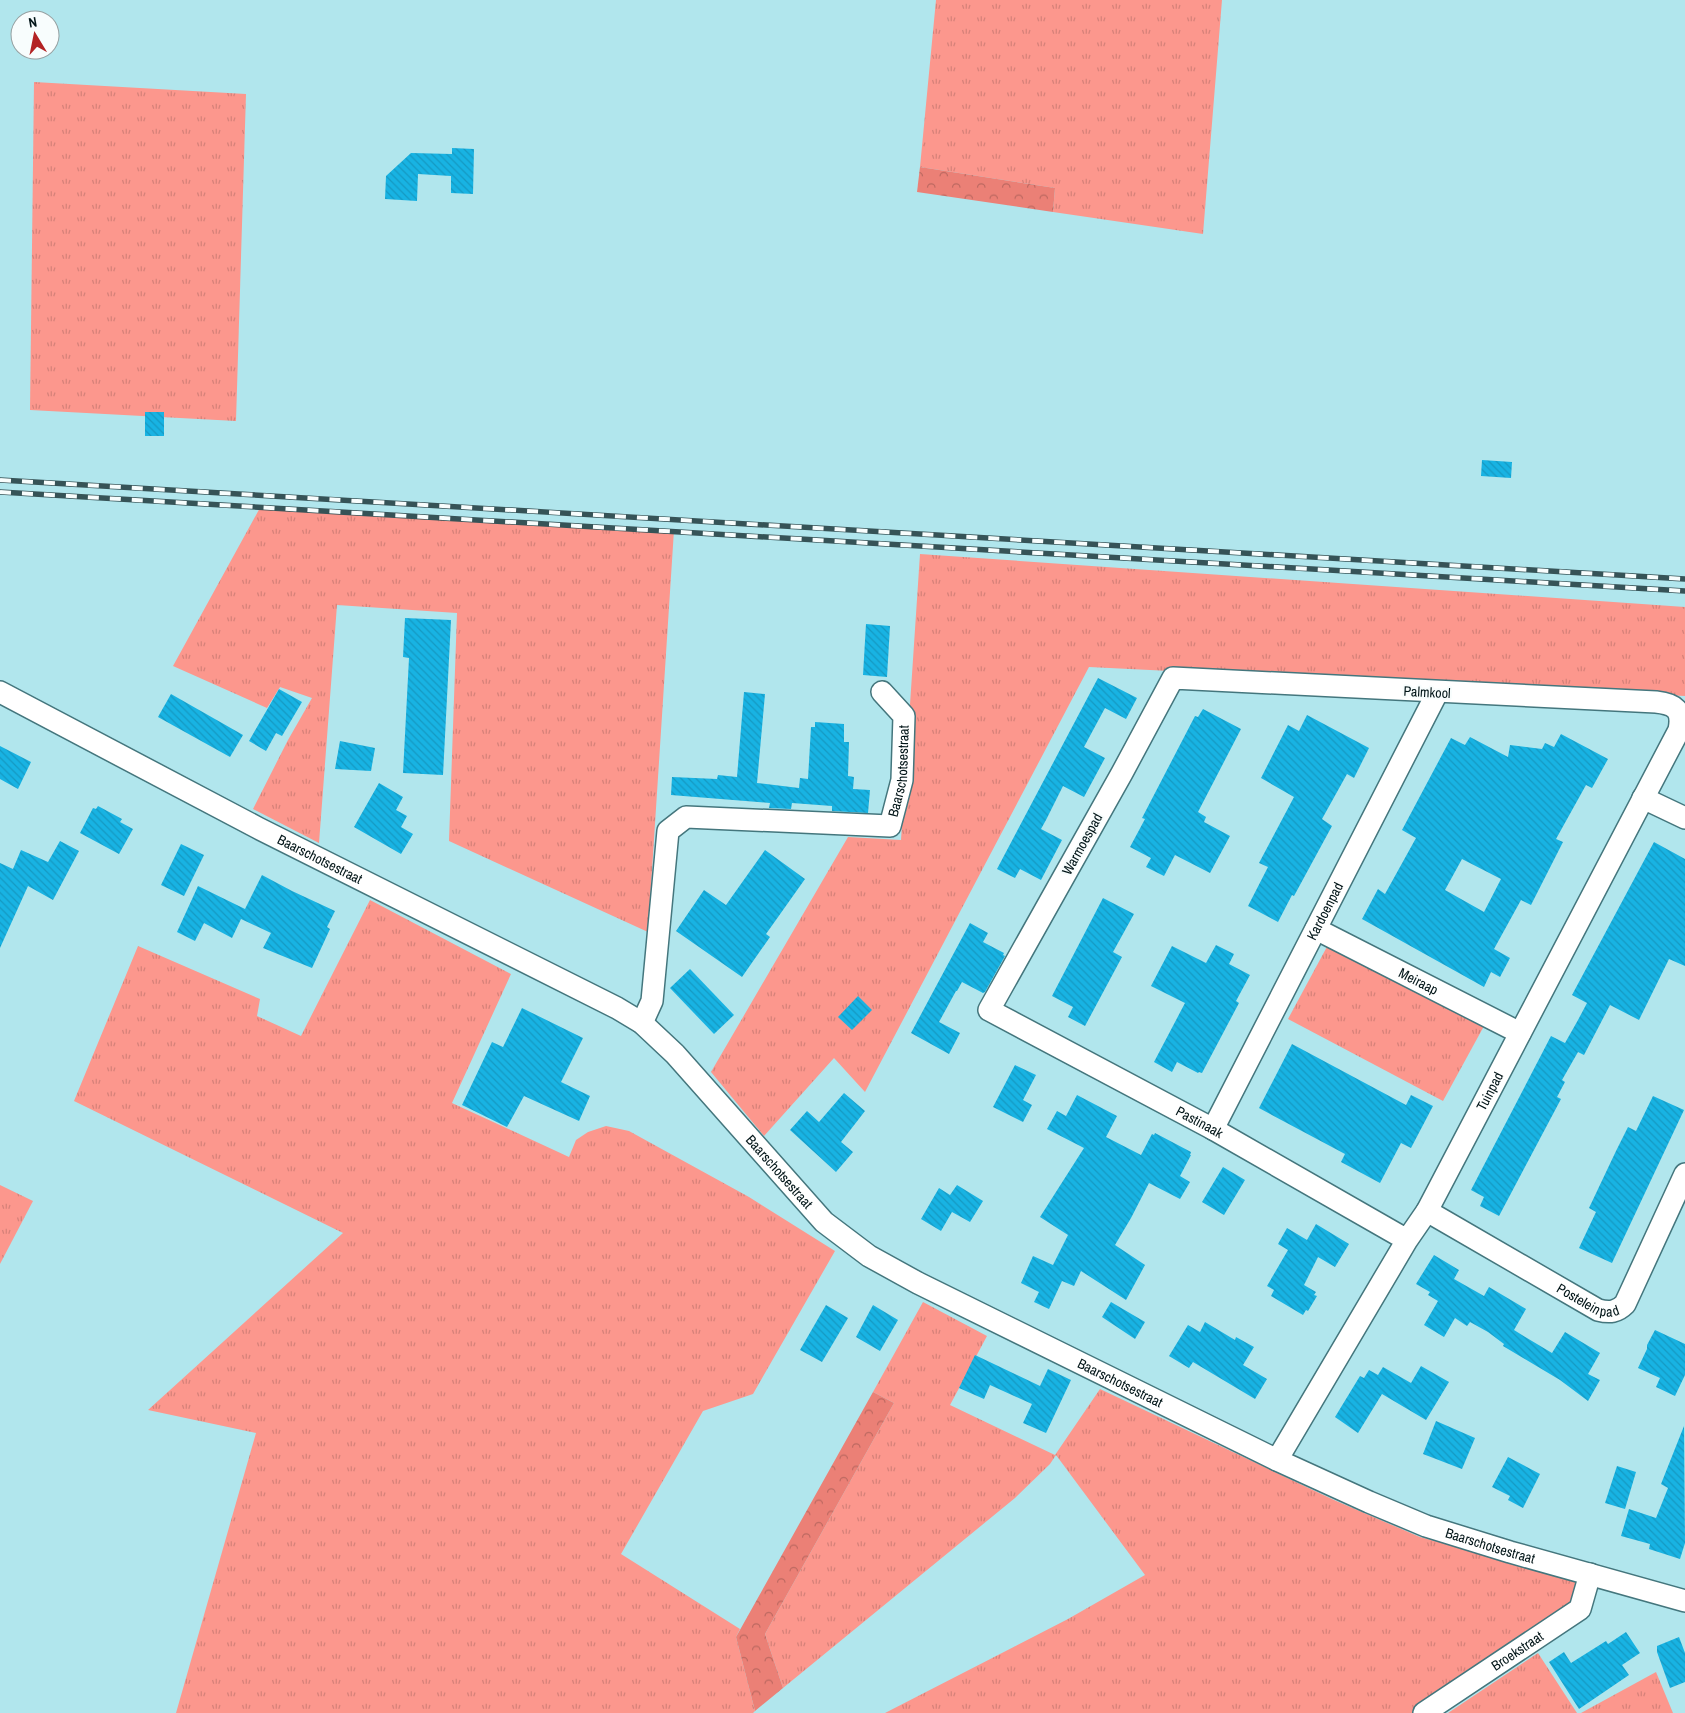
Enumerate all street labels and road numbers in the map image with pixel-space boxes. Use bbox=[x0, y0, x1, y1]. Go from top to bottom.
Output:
street label: Palmkool bbox=[1403, 682, 1451, 702]
street label: Baarschotsestraat bbox=[884, 725, 913, 819]
street label: Warmoespad bbox=[1058, 810, 1106, 878]
street label: Baarschotsestraat bbox=[275, 830, 365, 888]
street label: Kardoenpad bbox=[1303, 879, 1347, 943]
street label: Meiraap bbox=[1396, 964, 1441, 999]
street label: Tuinpad bbox=[1472, 1069, 1507, 1114]
street label: Pastinaak bbox=[1173, 1102, 1227, 1142]
street label: Baarschotsestraat bbox=[742, 1131, 817, 1212]
street label: Posteleinpad bbox=[1554, 1279, 1622, 1321]
street label: Baarschotsestraat bbox=[1075, 1354, 1166, 1411]
street label: Baarschotsestraat bbox=[1443, 1524, 1537, 1568]
street label: Broekstraat bbox=[1488, 1627, 1547, 1675]

